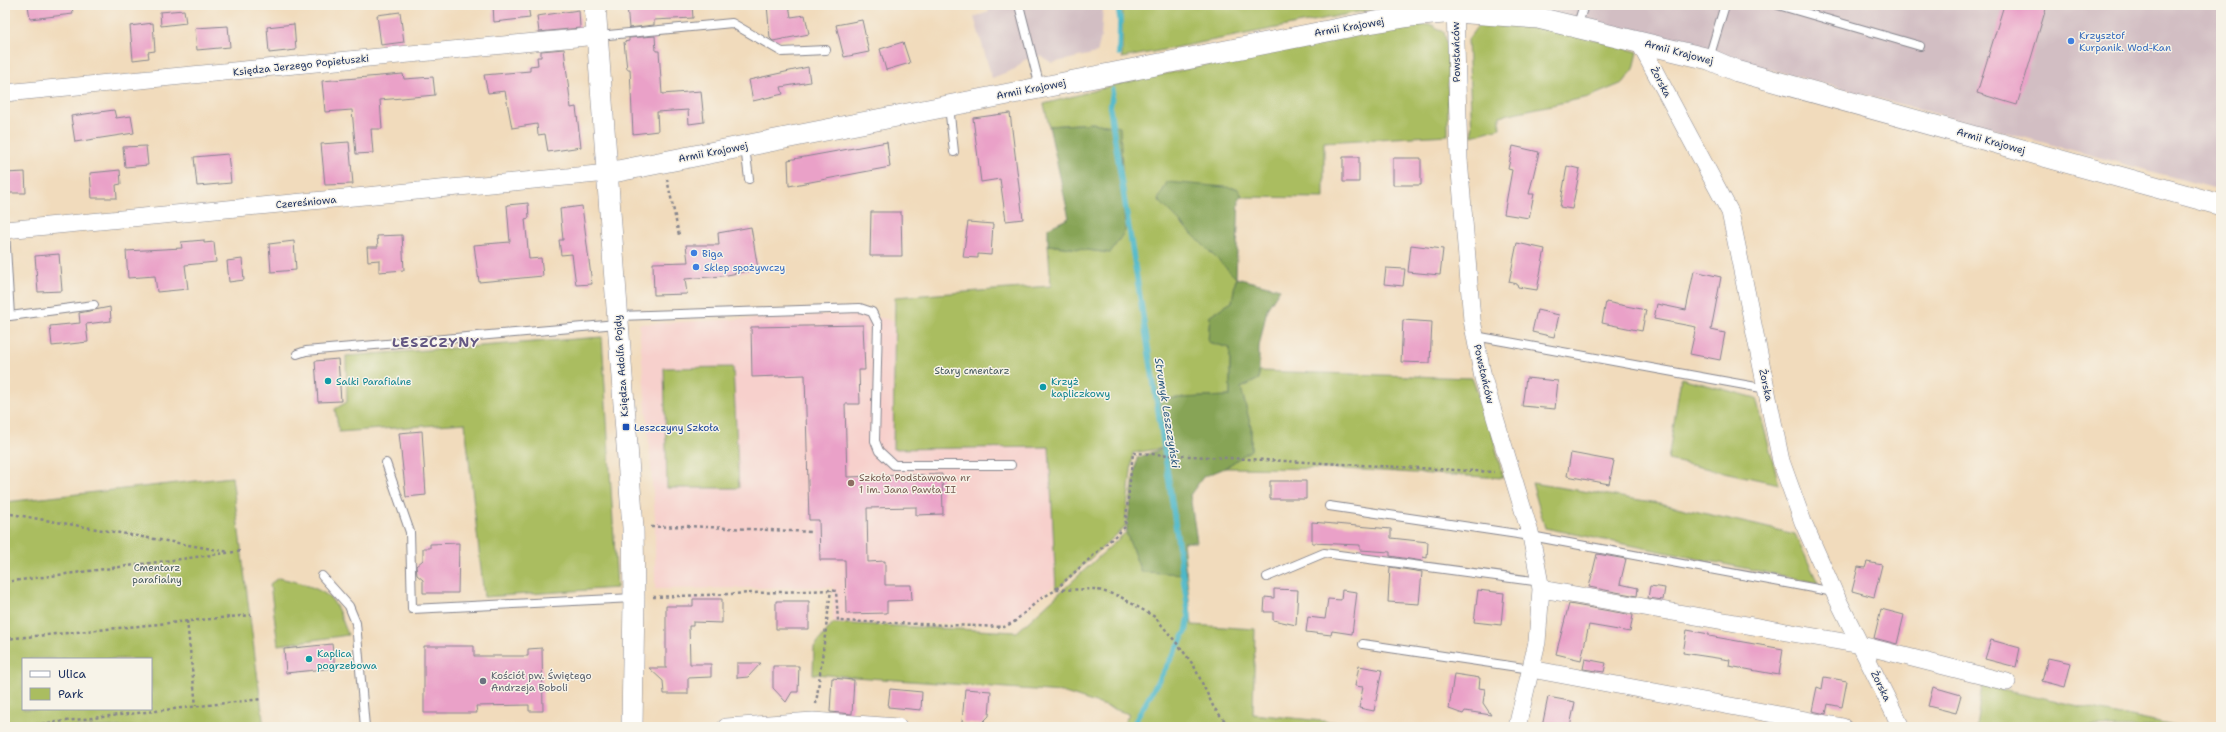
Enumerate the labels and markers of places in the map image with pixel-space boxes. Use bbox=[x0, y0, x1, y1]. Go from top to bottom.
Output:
place label: Krzysztof Kurpanik. Wod-Kan bbox=[2079, 29, 2171, 54]
marker: Krzysztof Kurpanik. Wod-Kan bbox=[2066, 36, 2076, 46]
place label: Biga bbox=[702, 247, 724, 260]
marker: Biga bbox=[689, 248, 699, 258]
place label: Sklep spożywczy bbox=[704, 261, 786, 274]
marker: Sklep spożywczy bbox=[691, 262, 701, 272]
place label: Salki Parafialne bbox=[336, 375, 412, 388]
place label: Krzyż kapliczkowy bbox=[1051, 375, 1110, 400]
marker: Salki Parafialne bbox=[323, 376, 333, 386]
marker: Krzyż kapliczkowy bbox=[1038, 382, 1048, 392]
place label: Leszczyny Szkoła bbox=[634, 421, 720, 434]
marker: Leszczyny Szkoła bbox=[621, 422, 631, 432]
place label: Szkoła Podstawowa nr 1 im. Jana Pawła II bbox=[859, 471, 971, 496]
marker: Szkoła Podstawowa nr 1 im. Jana Pawła II bbox=[846, 478, 856, 488]
place label: Kaplica pogrzebowa bbox=[317, 647, 378, 672]
marker: Kaplica pogrzebowa bbox=[304, 654, 314, 664]
place label: Kościół pw. Świętego Andrzeja Boboli bbox=[491, 669, 592, 694]
marker: Kościół pw. Świętego Andrzeja Boboli bbox=[478, 676, 488, 686]

